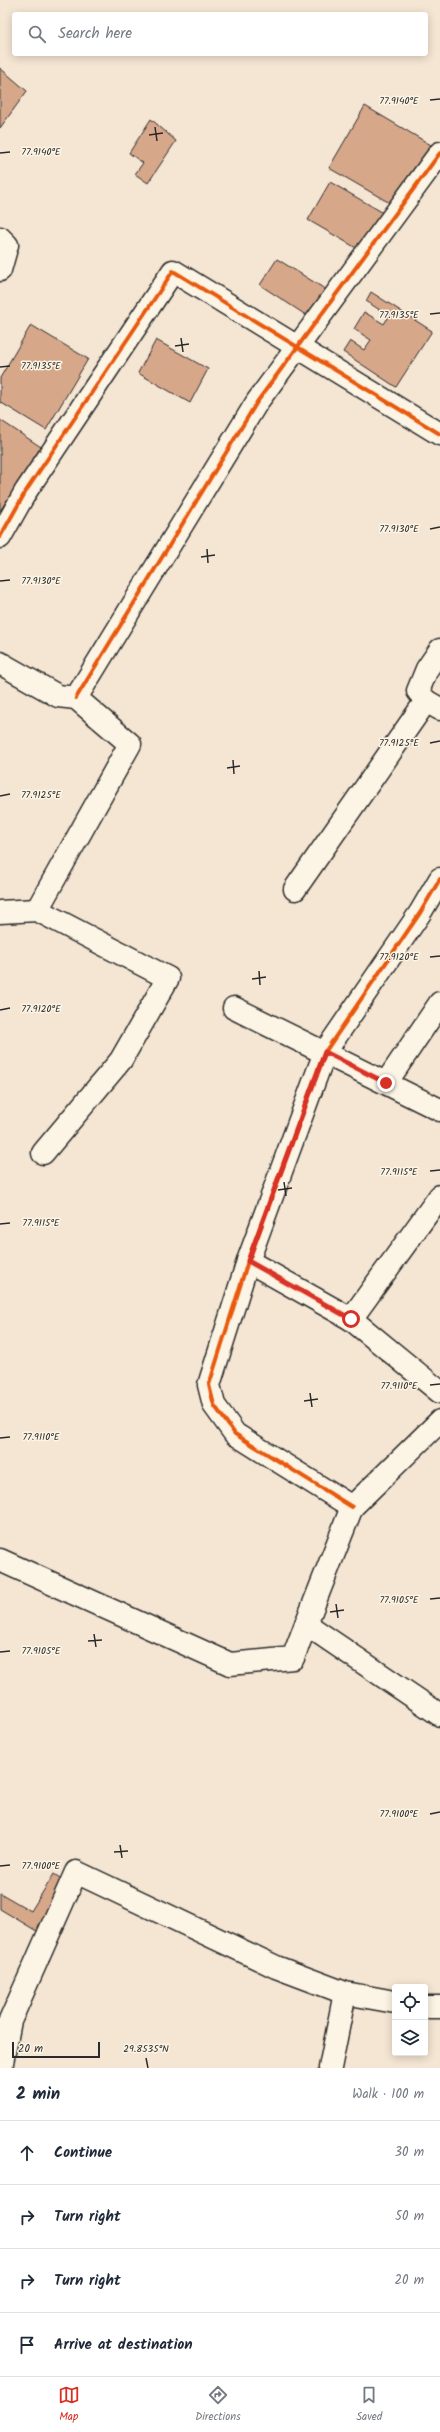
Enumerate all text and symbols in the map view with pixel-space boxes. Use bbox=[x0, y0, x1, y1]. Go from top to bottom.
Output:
search box bbox=[12, 12, 428, 56]
text: Search here bbox=[58, 22, 132, 46]
icon: search bbox=[26, 23, 48, 45]
text: 77.9140°E bbox=[379, 93, 420, 109]
text: 77.9140°E bbox=[21, 144, 62, 160]
text: 77.9135°E bbox=[379, 307, 420, 323]
text: 77.9135°E bbox=[21, 358, 62, 374]
text: 77.9130°E bbox=[379, 521, 420, 537]
text: 77.9130°E bbox=[21, 573, 62, 589]
text: 77.9125°E bbox=[379, 735, 420, 751]
text: 77.9125°E bbox=[21, 787, 62, 803]
text: 77.9120°E bbox=[379, 949, 420, 965]
text: 77.9120°E bbox=[21, 1001, 62, 1017]
route end bbox=[377, 1074, 395, 1092]
text: 77.9115°E bbox=[380, 1164, 419, 1180]
text: 77.9115°E bbox=[22, 1215, 61, 1231]
route start bbox=[342, 1310, 360, 1328]
text: 77.9110°E bbox=[381, 1378, 419, 1394]
text: 77.9110°E bbox=[23, 1429, 61, 1445]
text: 77.9105°E bbox=[379, 1592, 420, 1608]
text: 77.9105°E bbox=[21, 1643, 62, 1659]
text: 77.9100°E bbox=[380, 1806, 420, 1822]
text: 77.9100°E bbox=[22, 1858, 62, 1874]
map controls bbox=[392, 1984, 428, 2056]
button: locate bbox=[392, 1984, 428, 2020]
button: layers bbox=[392, 2020, 428, 2056]
scale bar bbox=[12, 2040, 100, 2059]
text: 20 m bbox=[18, 2040, 43, 2058]
text: 29.8535°N bbox=[123, 2041, 169, 2057]
text: 2 min bbox=[16, 2081, 60, 2108]
text: Walk · 100 m bbox=[352, 2084, 424, 2105]
text: Continue bbox=[54, 2141, 112, 2165]
icon: ahead bbox=[16, 2142, 38, 2164]
text: 30 m bbox=[395, 2142, 424, 2163]
text: Turn right bbox=[54, 2205, 121, 2229]
icon: right bbox=[16, 2206, 38, 2228]
text: 50 m bbox=[395, 2206, 424, 2227]
text: Turn right bbox=[54, 2269, 121, 2293]
icon: right bbox=[16, 2270, 38, 2292]
text: 20 m bbox=[394, 2270, 424, 2291]
text: Arrive at destination bbox=[54, 2333, 193, 2357]
icon: arrive bbox=[16, 2334, 38, 2356]
tab: Map bbox=[58, 2384, 80, 2426]
tab: Directions bbox=[195, 2384, 241, 2426]
tab: Saved bbox=[356, 2384, 382, 2426]

